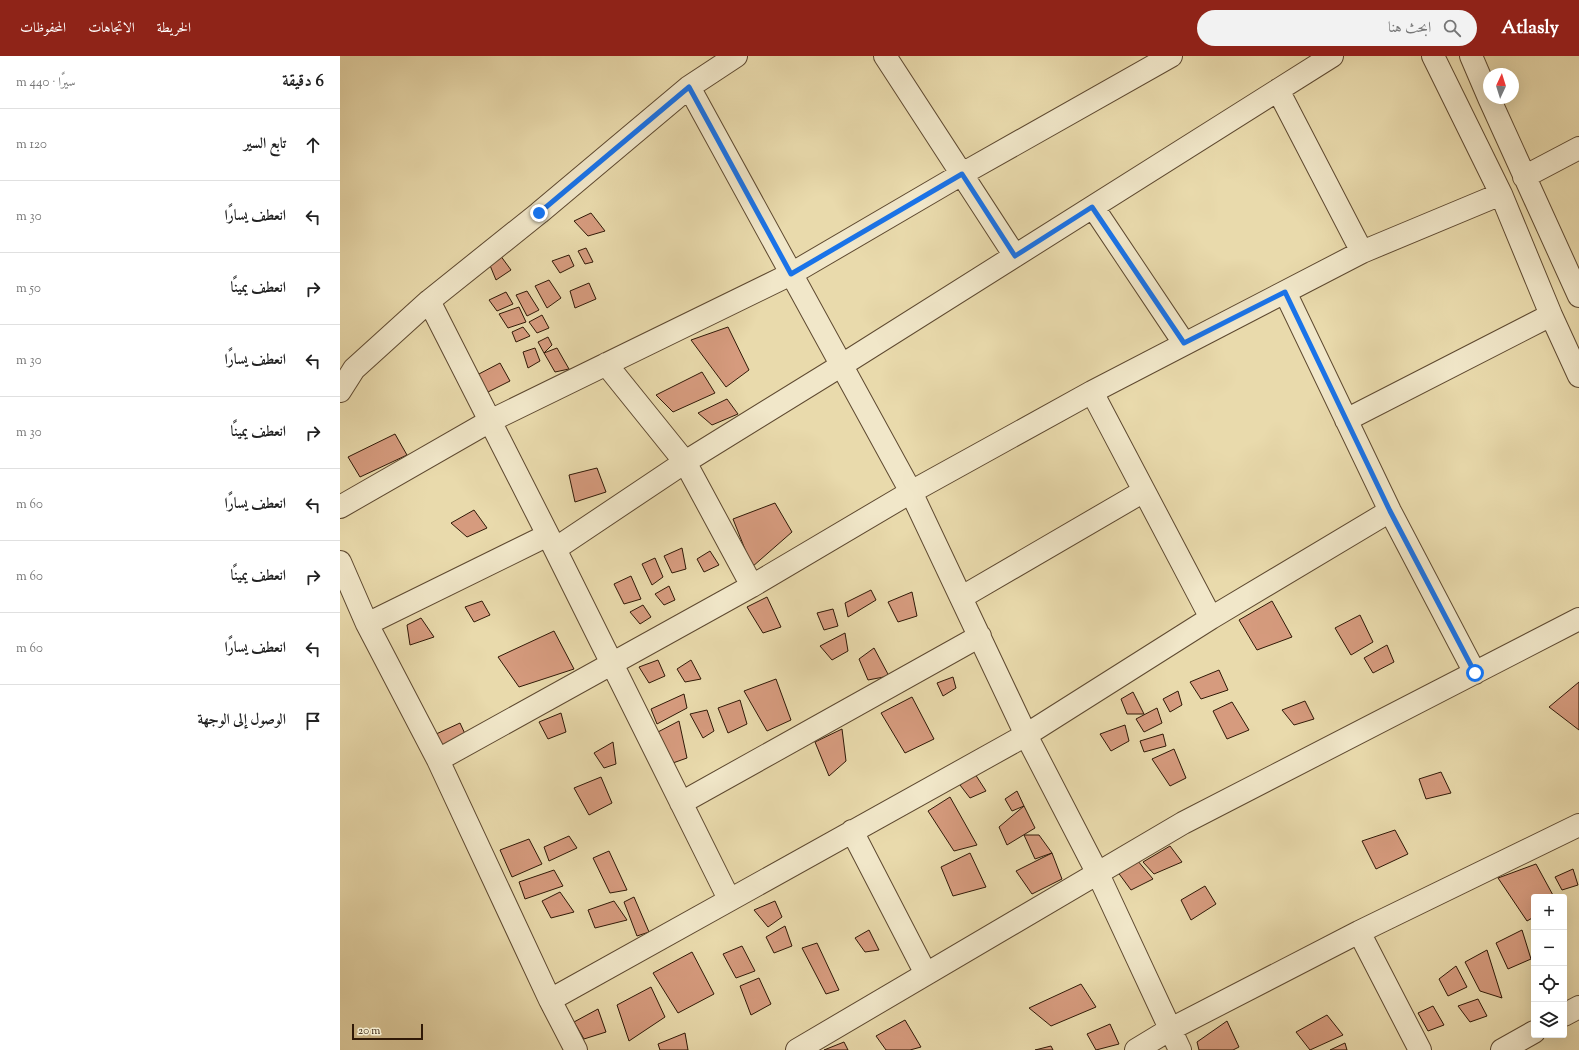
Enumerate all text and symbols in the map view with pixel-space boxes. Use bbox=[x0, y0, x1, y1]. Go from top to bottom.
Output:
search box bbox=[1197, 10, 1477, 46]
text: Atlasly bbox=[1501, 15, 1559, 42]
icon: search bbox=[1441, 17, 1463, 39]
text: ابحث هنا bbox=[1388, 18, 1431, 39]
text: المحفوظات bbox=[20, 19, 66, 39]
text: الاتجاهات bbox=[88, 19, 135, 39]
text: الخريطة bbox=[157, 19, 191, 39]
north arrow bbox=[1483, 68, 1519, 104]
text: 6 دقيقة bbox=[282, 70, 324, 94]
text: سيرًا · 440 m bbox=[16, 74, 76, 92]
text: تابع السير bbox=[244, 134, 286, 155]
icon: ahead bbox=[302, 134, 324, 156]
text: 120 m bbox=[16, 136, 47, 154]
route end bbox=[530, 204, 548, 222]
text: انعطف يسارًا bbox=[225, 206, 286, 227]
icon: left bbox=[302, 206, 324, 228]
text: 30 m bbox=[16, 208, 42, 226]
text: انعطف يمينًا bbox=[231, 278, 286, 299]
icon: right bbox=[302, 278, 324, 300]
text: 50 m bbox=[16, 280, 41, 298]
text: انعطف يسارًا bbox=[225, 350, 286, 371]
icon: left bbox=[302, 350, 324, 372]
text: 30 m bbox=[16, 352, 42, 370]
text: انعطف يمينًا bbox=[231, 422, 286, 443]
icon: right bbox=[302, 422, 324, 444]
text: 30 m bbox=[16, 424, 42, 442]
text: انعطف يسارًا bbox=[225, 494, 286, 515]
icon: left bbox=[302, 494, 324, 516]
text: 60 m bbox=[16, 496, 43, 514]
text: انعطف يمينًا bbox=[231, 566, 286, 587]
icon: right bbox=[302, 566, 324, 588]
text: 60 m bbox=[16, 568, 43, 586]
text: انعطف يسارًا bbox=[225, 638, 286, 659]
icon: left bbox=[302, 638, 324, 660]
text: 60 m bbox=[16, 640, 43, 658]
route start bbox=[1466, 664, 1484, 682]
text: الوصول إلى الوجهة bbox=[197, 710, 286, 731]
icon: arrive bbox=[302, 710, 324, 732]
map controls bbox=[1531, 894, 1567, 1038]
button: + bbox=[1531, 894, 1567, 930]
button: − bbox=[1531, 930, 1567, 966]
button: locate bbox=[1531, 966, 1567, 1002]
button: layers bbox=[1531, 1002, 1567, 1038]
scale bar bbox=[352, 1022, 423, 1041]
text: 20 m bbox=[358, 1023, 380, 1039]

